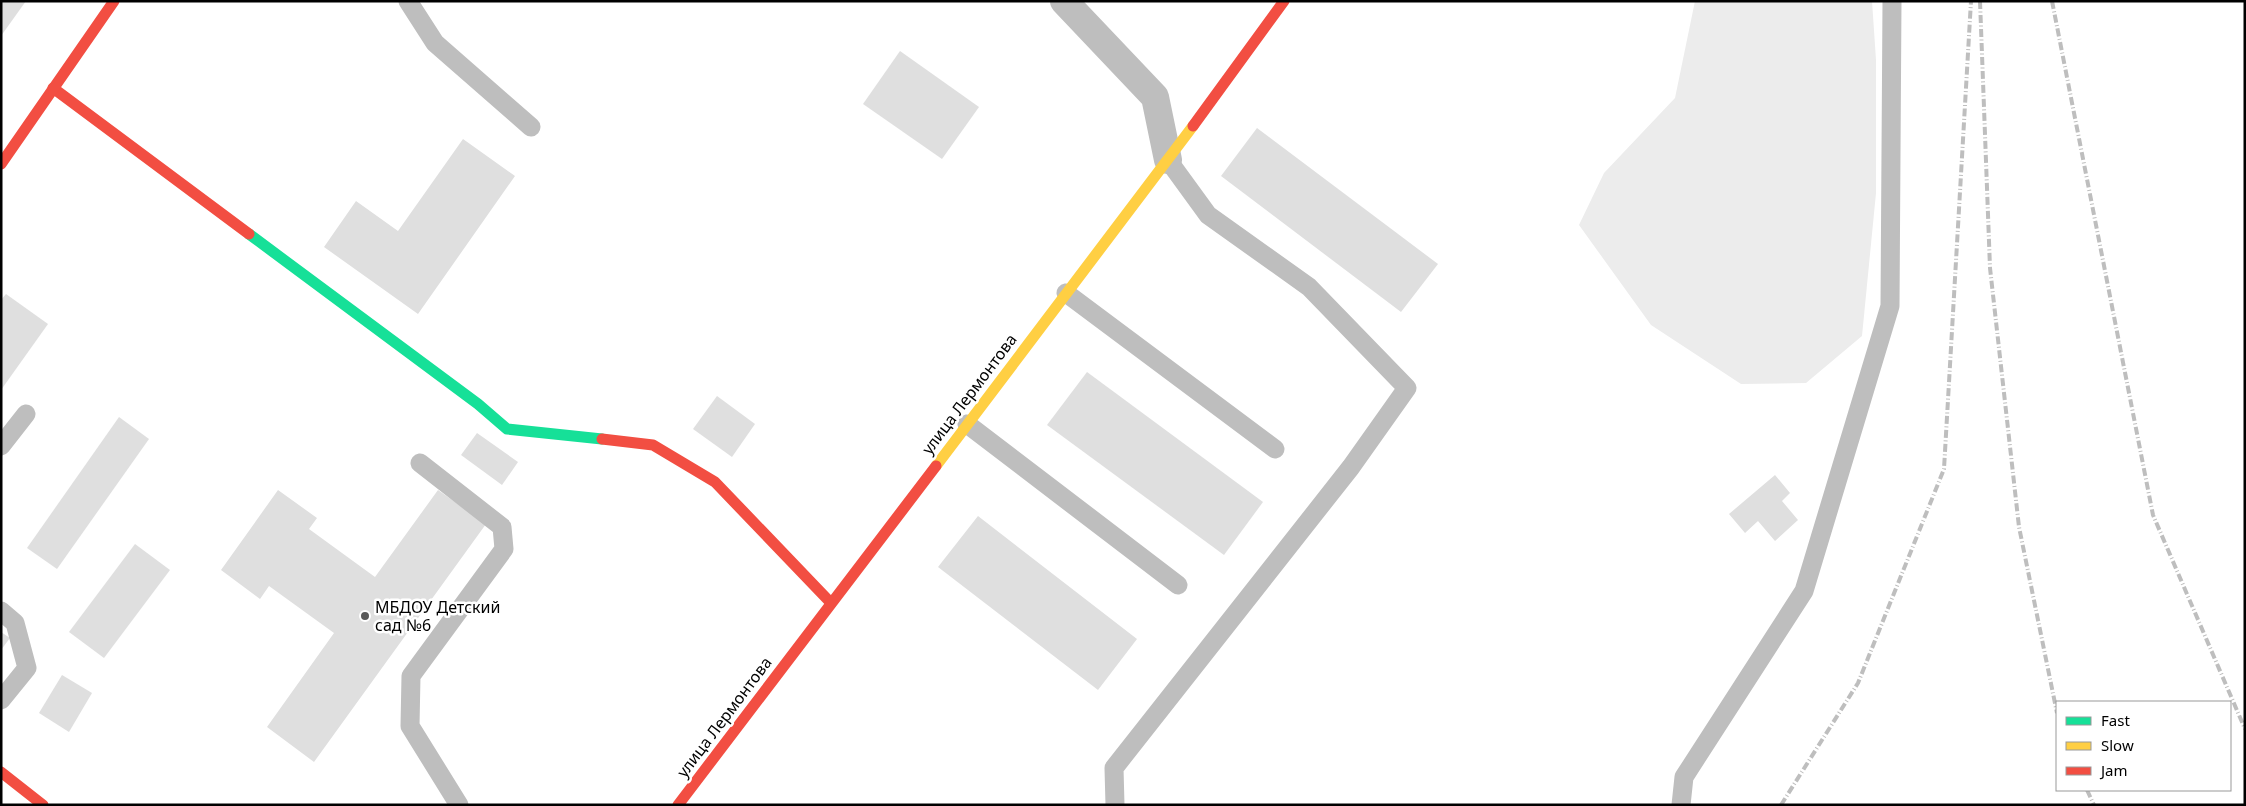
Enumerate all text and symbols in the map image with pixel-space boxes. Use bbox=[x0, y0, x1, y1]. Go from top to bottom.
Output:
street label: улица Лермонтова bbox=[916, 329, 1022, 459]
place label: МБДОУ Детский сад №6 bbox=[375, 596, 500, 636]
marker: МБДОУ Детский сад №6 bbox=[359, 610, 371, 622]
street label: улица Лермонтова bbox=[671, 652, 777, 782]
legend bbox=[2056, 701, 2231, 791]
text: Fast bbox=[2101, 710, 2130, 730]
text: Slow bbox=[2101, 735, 2134, 755]
text: Jam bbox=[2099, 760, 2128, 780]

